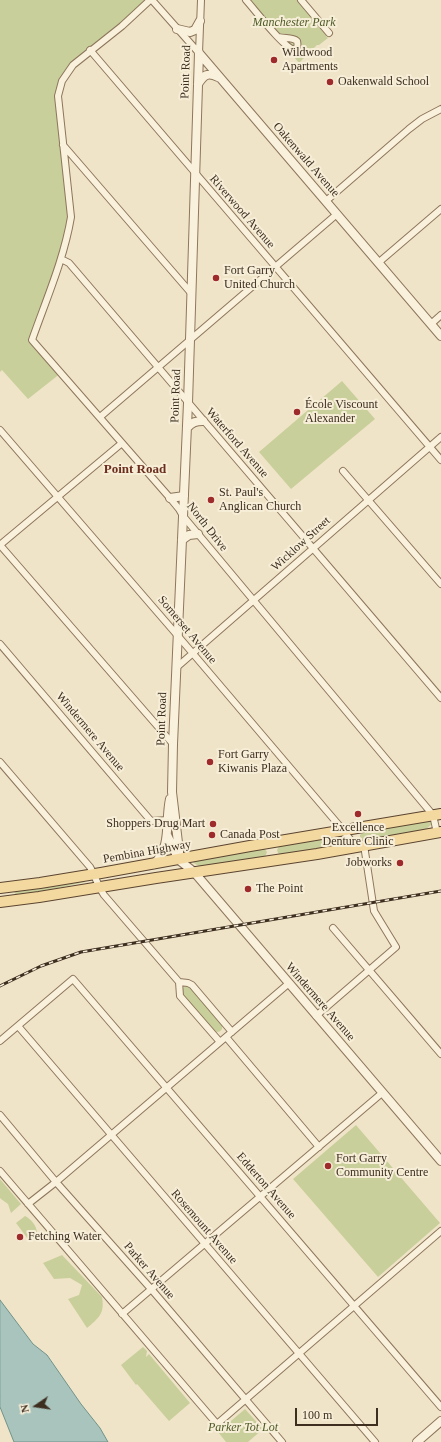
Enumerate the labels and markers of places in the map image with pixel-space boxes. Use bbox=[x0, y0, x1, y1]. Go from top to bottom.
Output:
place label: Wildwood Apartments bbox=[282, 46, 338, 74]
marker: Wildwood Apartments bbox=[269, 55, 279, 65]
place label: Oakenwald School bbox=[338, 75, 429, 89]
marker: Oakenwald School bbox=[325, 77, 335, 87]
place label: Fort Garry United Church bbox=[224, 264, 295, 292]
marker: Fort Garry United Church bbox=[211, 273, 221, 283]
place label: École Viscount Alexander bbox=[305, 398, 378, 426]
marker: École Viscount Alexander bbox=[292, 407, 302, 417]
place label: St. Paul's Anglican Church bbox=[219, 486, 301, 514]
marker: St. Paul's Anglican Church bbox=[206, 495, 216, 505]
place label: Fort Garry Kiwanis Plaza bbox=[218, 748, 287, 776]
marker: Fort Garry Kiwanis Plaza bbox=[205, 757, 215, 767]
marker: Excellence Denture Clinic bbox=[353, 809, 363, 819]
place label: Shoppers Drug Mart bbox=[106, 817, 205, 831]
marker: Shoppers Drug Mart bbox=[208, 819, 218, 829]
place label: Excellence Denture Clinic bbox=[323, 821, 393, 849]
place label: Canada Post bbox=[220, 828, 280, 842]
marker: Canada Post bbox=[207, 830, 217, 840]
place label: Jobworks bbox=[346, 856, 392, 870]
marker: Jobworks bbox=[395, 858, 405, 868]
place label: The Point bbox=[256, 882, 303, 896]
marker: The Point bbox=[243, 884, 253, 894]
place label: Fort Garry Community Centre bbox=[336, 1152, 428, 1180]
marker: Fort Garry Community Centre bbox=[323, 1161, 333, 1171]
place label: Fetching Water bbox=[28, 1230, 101, 1244]
marker: Fetching Water bbox=[15, 1232, 25, 1242]

